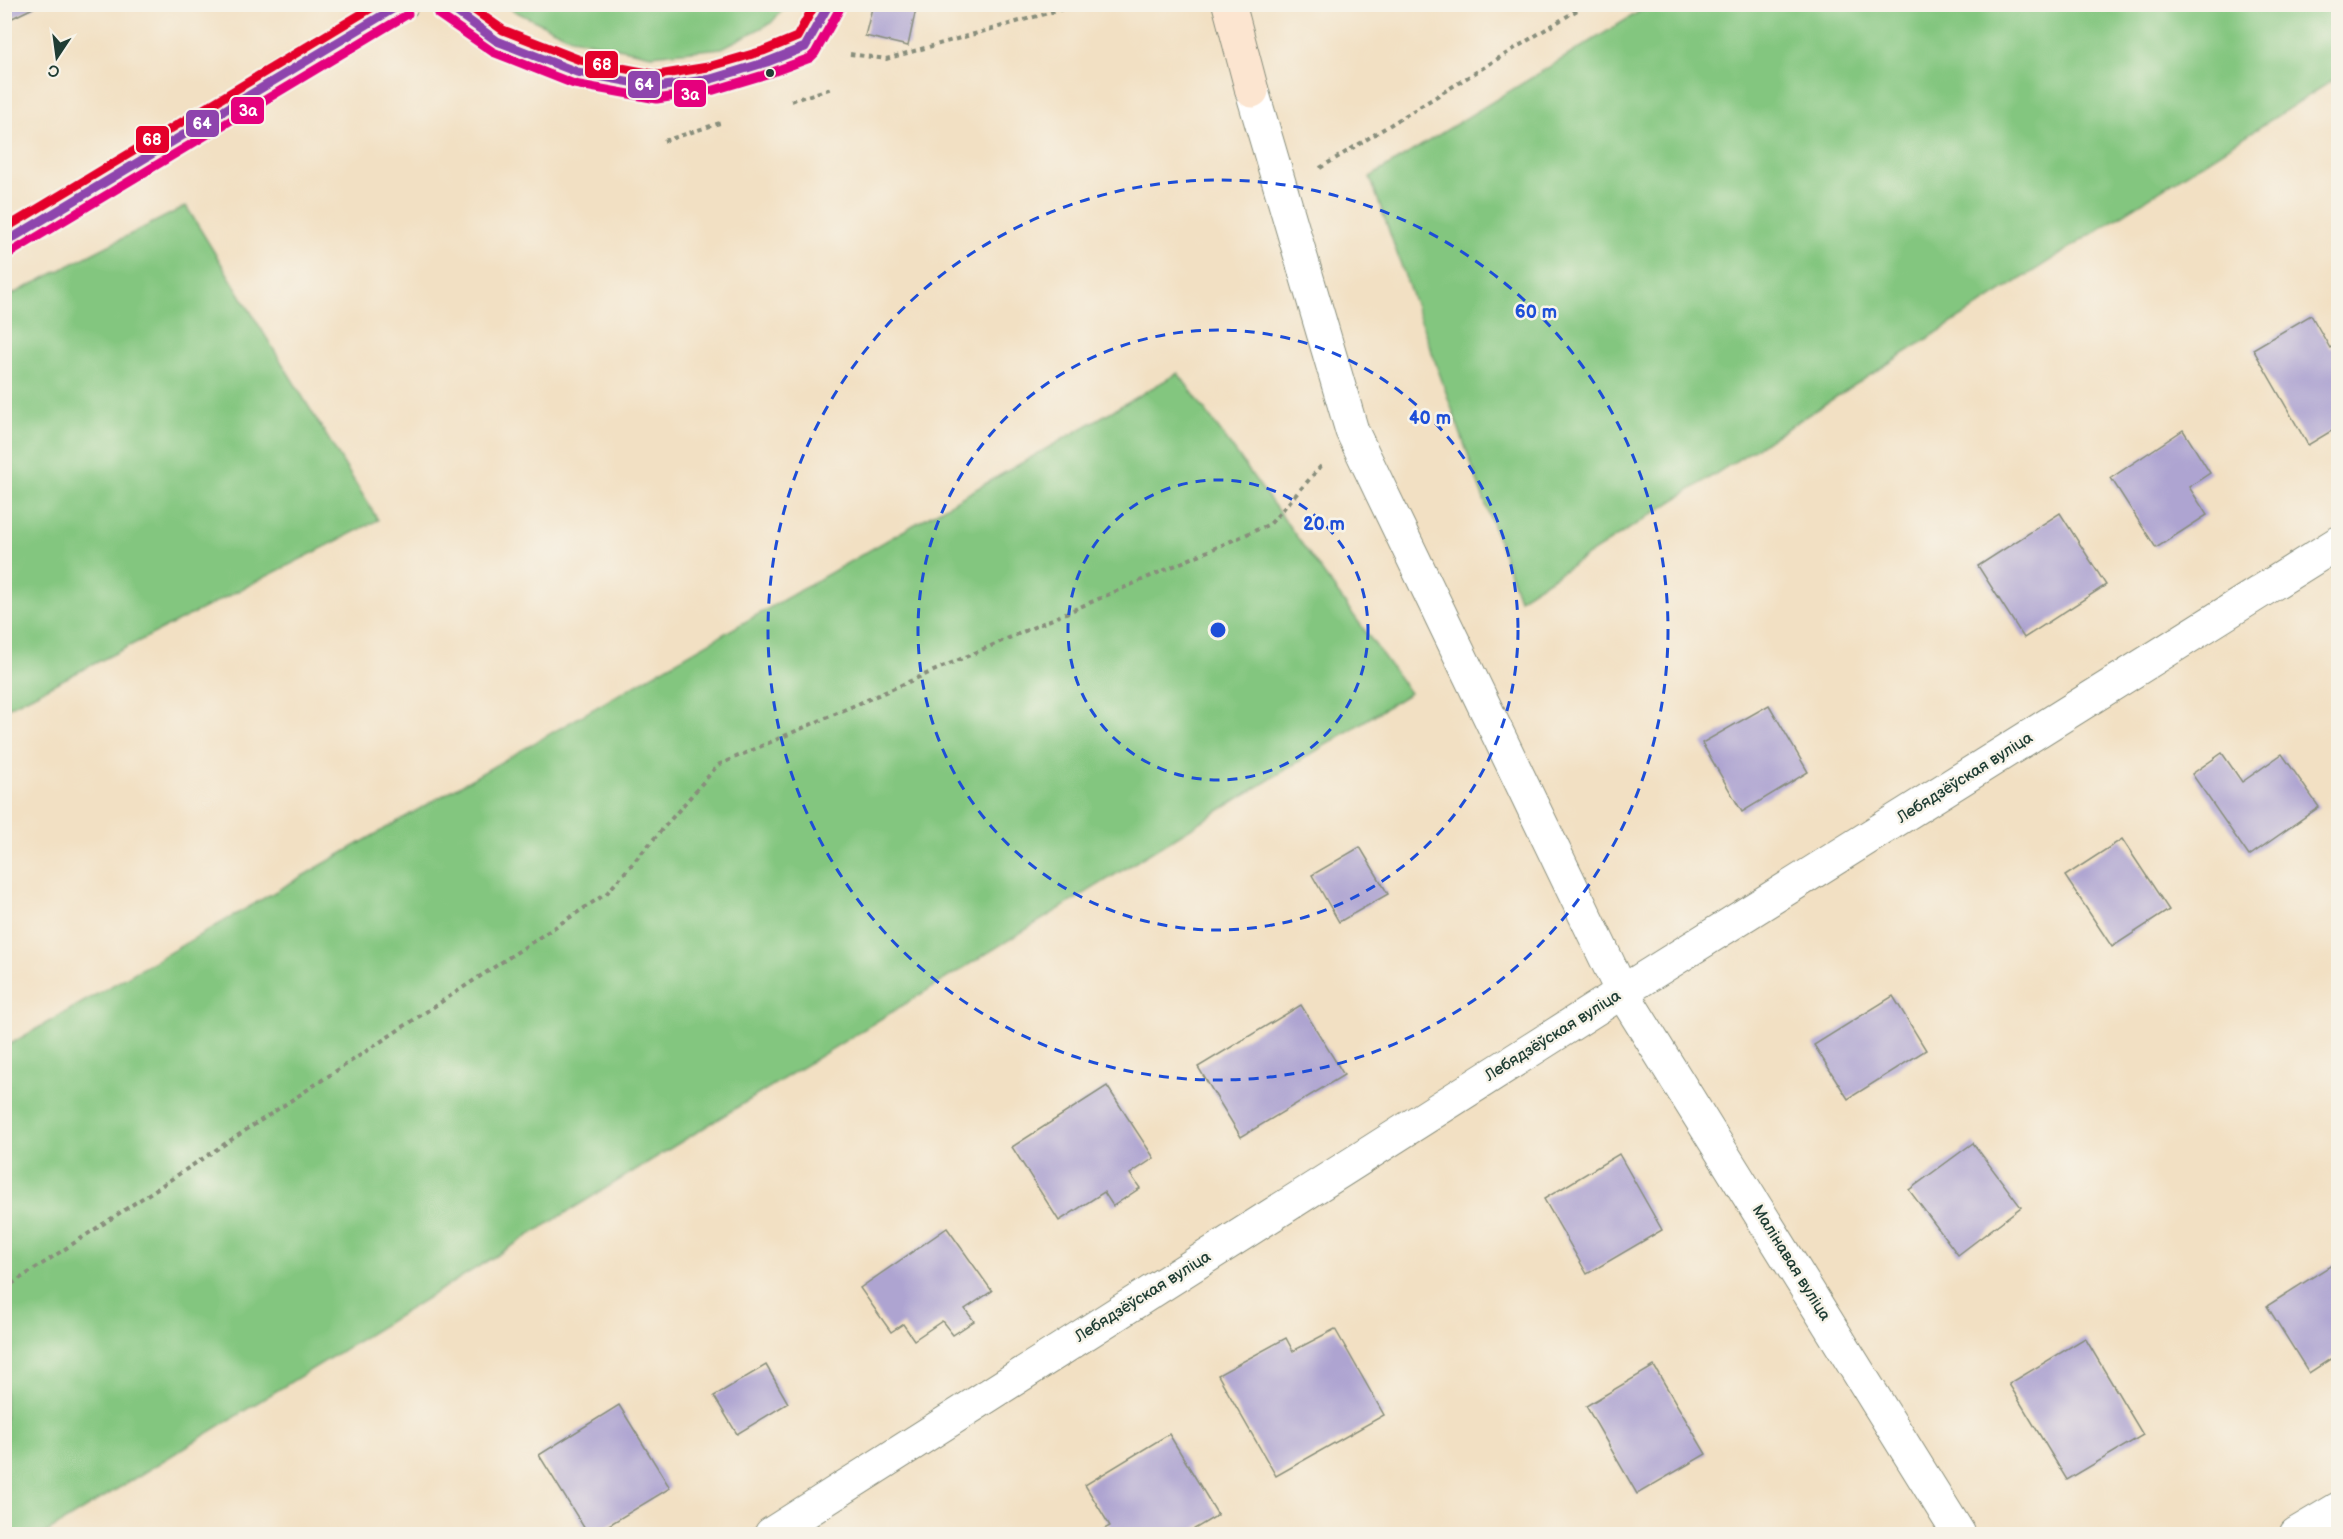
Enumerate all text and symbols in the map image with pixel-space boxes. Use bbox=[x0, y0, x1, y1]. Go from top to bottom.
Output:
north arrow bbox=[27, 27, 87, 87]
line badge: 68 bbox=[584, 50, 619, 79]
text: 68 bbox=[592, 56, 612, 75]
text: С bbox=[46, 60, 62, 81]
unlabelled marker bbox=[764, 67, 776, 79]
line badge: 64 bbox=[627, 70, 661, 99]
text: 64 bbox=[634, 76, 654, 95]
line badge: 3а bbox=[673, 79, 707, 108]
text: 3а bbox=[681, 86, 700, 105]
line badge: 3а bbox=[230, 96, 265, 125]
text: 3а bbox=[239, 102, 258, 121]
line badge: 64 bbox=[185, 109, 220, 138]
text: 64 bbox=[192, 115, 212, 134]
line badge: 68 bbox=[135, 125, 170, 154]
text: 68 bbox=[142, 131, 162, 150]
text: 60 m bbox=[1515, 302, 1557, 323]
text: 40 m bbox=[1409, 408, 1451, 429]
text: 20 m bbox=[1303, 514, 1345, 535]
centre of rings bbox=[1208, 620, 1228, 640]
street label: Лебядзёўская вуліца bbox=[1893, 728, 2037, 828]
street label: Лебядзёўская вуліца bbox=[1481, 986, 1625, 1086]
street label: Малінавая вуліца bbox=[1748, 1202, 1835, 1325]
street label: Лебядзёўская вуліца bbox=[1071, 1247, 1215, 1347]

